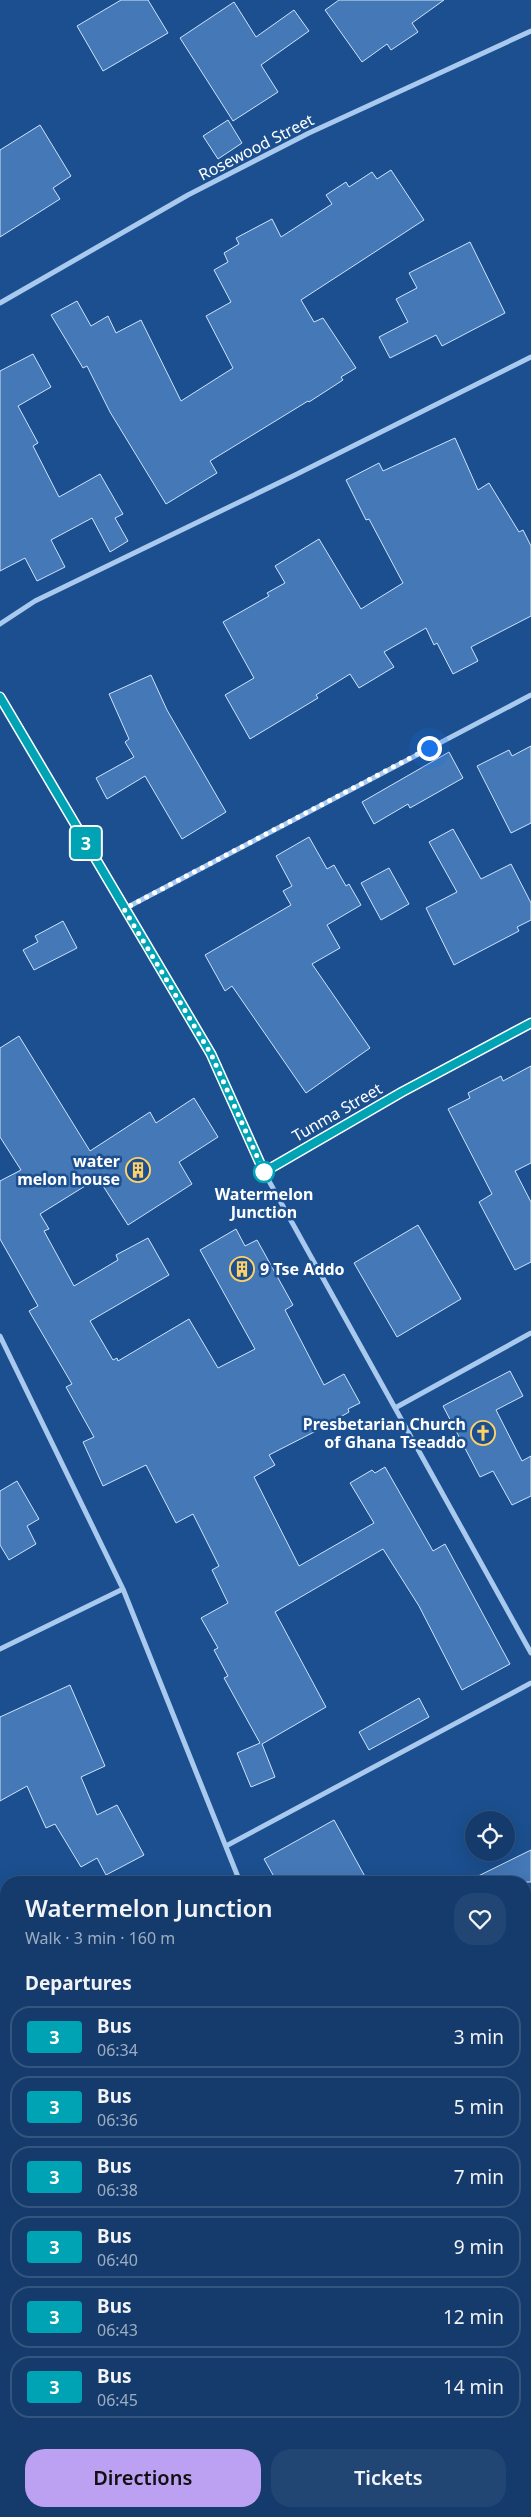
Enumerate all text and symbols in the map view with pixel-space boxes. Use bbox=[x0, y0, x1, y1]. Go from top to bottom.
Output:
street label: Rosewood Street bbox=[195, 108, 318, 186]
your location bbox=[417, 736, 442, 761]
line badge: 3 bbox=[70, 827, 102, 859]
text: 3 bbox=[81, 831, 91, 855]
street label: Tunma Street bbox=[288, 1077, 386, 1147]
place label: water melon house bbox=[17, 1150, 120, 1190]
building icon: water melon house bbox=[125, 1157, 151, 1183]
marker: Watermelon Junction bbox=[253, 1161, 275, 1183]
place label: Watermelon Junction bbox=[215, 1183, 313, 1223]
building icon: 9 Tse Addo bbox=[229, 1256, 255, 1282]
place label: 9 Tse Addo bbox=[260, 1258, 345, 1280]
place label: Presbetarian Church of Ghana Tseaddo bbox=[303, 1413, 466, 1453]
church icon: Presbetarian Church of Ghana Tseaddo bbox=[470, 1420, 496, 1446]
map controls bbox=[465, 1811, 515, 1861]
button: locate bbox=[465, 1811, 515, 1861]
text: Watermelon Junction bbox=[25, 1891, 273, 1924]
button: heart bbox=[454, 1893, 506, 1945]
text: Walk · 3 min · 160 m bbox=[25, 1927, 175, 1949]
text: Departures bbox=[25, 1970, 132, 1996]
text: Bus bbox=[97, 2013, 132, 2039]
text: 3 min bbox=[454, 2024, 504, 2050]
text: 3 bbox=[49, 2025, 60, 2049]
text: 06:34 bbox=[97, 2039, 138, 2061]
text: Bus bbox=[97, 2083, 132, 2109]
text: 5 min bbox=[454, 2094, 504, 2120]
text: 3 bbox=[49, 2095, 60, 2119]
text: 06:36 bbox=[97, 2109, 138, 2131]
text: Bus bbox=[97, 2153, 132, 2179]
text: 7 min bbox=[454, 2164, 504, 2190]
text: 3 bbox=[49, 2165, 60, 2189]
text: 06:38 bbox=[97, 2179, 138, 2201]
text: Bus bbox=[97, 2223, 132, 2249]
text: 9 min bbox=[454, 2234, 504, 2260]
text: 3 bbox=[49, 2235, 60, 2259]
text: 06:40 bbox=[97, 2249, 138, 2271]
text: Bus bbox=[97, 2293, 132, 2319]
text: 12 min bbox=[443, 2304, 504, 2330]
text: 3 bbox=[49, 2305, 60, 2329]
text: 06:43 bbox=[97, 2319, 138, 2341]
text: Bus bbox=[97, 2363, 132, 2389]
text: 14 min bbox=[443, 2374, 504, 2400]
text: 3 bbox=[49, 2375, 60, 2399]
text: 06:45 bbox=[97, 2389, 138, 2411]
button: Directions bbox=[25, 2449, 261, 2507]
button: Tickets bbox=[271, 2449, 506, 2507]

